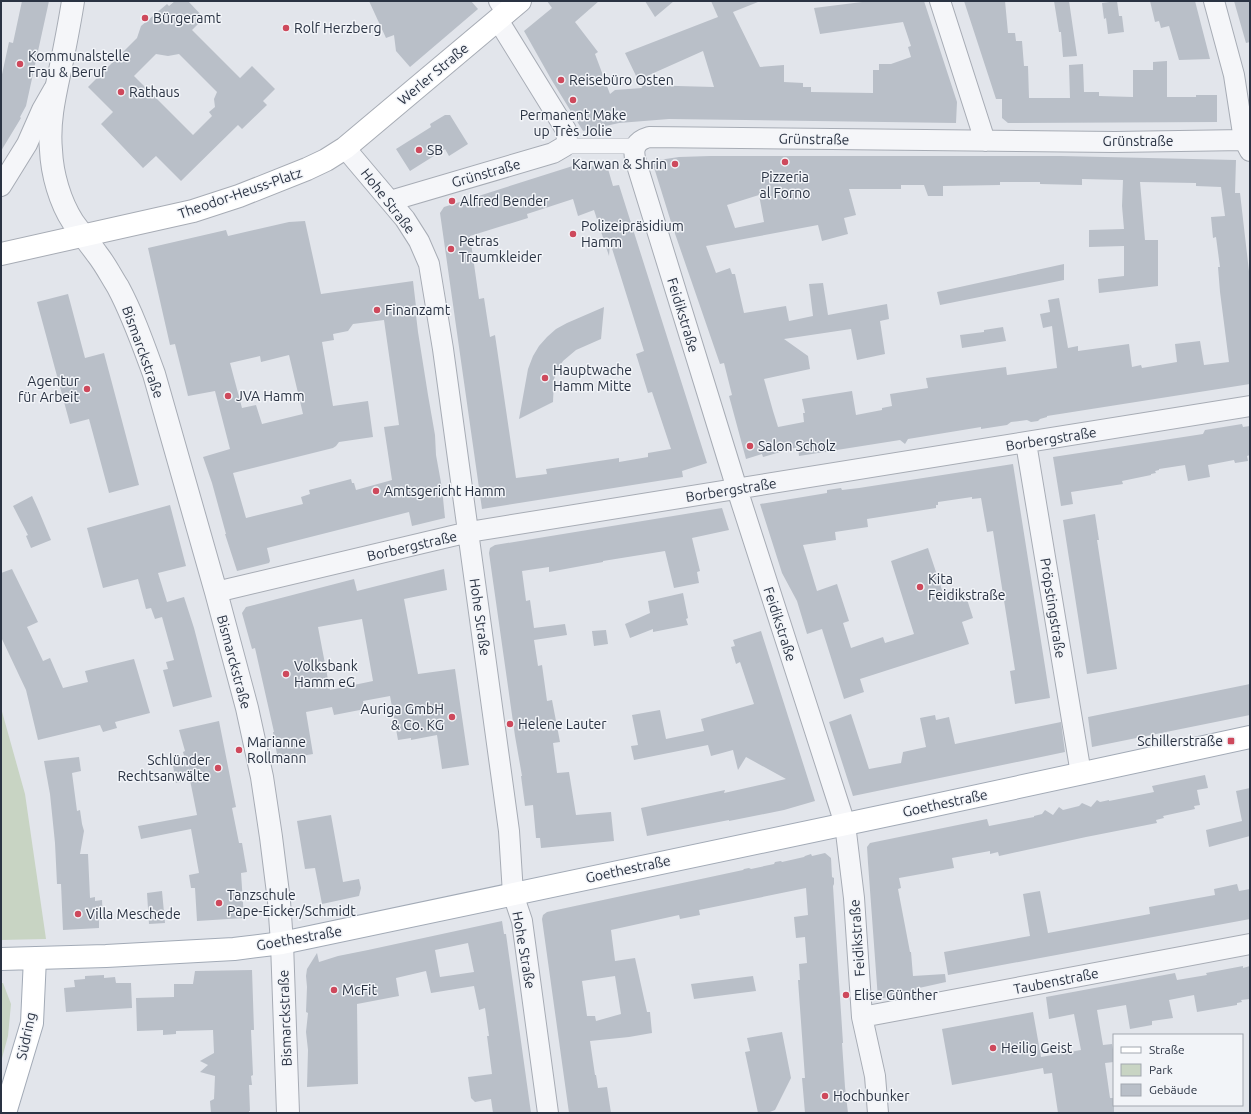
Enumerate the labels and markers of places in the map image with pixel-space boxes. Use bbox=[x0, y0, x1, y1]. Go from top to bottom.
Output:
place label: Bürgeramt bbox=[153, 10, 222, 26]
marker: Bürgeramt bbox=[140, 13, 150, 23]
place label: Rolf Herzberg bbox=[294, 20, 382, 36]
marker: Rolf Herzberg bbox=[281, 23, 291, 33]
place label: Kommunalstelle Frau & Beruf bbox=[28, 48, 130, 80]
marker: Kommunalstelle Frau & Beruf bbox=[15, 59, 25, 69]
place label: Reisebüro Osten bbox=[569, 72, 674, 88]
marker: Reisebüro Osten bbox=[556, 75, 566, 85]
place label: Rathaus bbox=[129, 84, 180, 100]
marker: Rathaus bbox=[116, 87, 126, 97]
marker: Permanent Make up Très Jolie bbox=[568, 95, 578, 105]
place label: Permanent Make up Très Jolie bbox=[520, 107, 626, 139]
place label: SB bbox=[427, 142, 443, 158]
marker: SB bbox=[414, 145, 424, 155]
place label: Karwan & Shrin bbox=[572, 156, 667, 172]
marker: Pizzeria al Forno bbox=[780, 157, 790, 167]
marker: Karwan & Shrin bbox=[670, 159, 680, 169]
place label: Pizzeria al Forno bbox=[759, 169, 811, 201]
place label: Alfred Bender bbox=[460, 193, 549, 209]
marker: Alfred Bender bbox=[447, 196, 457, 206]
place label: Polizeipräsidium Hamm bbox=[581, 218, 684, 250]
marker: Polizeipräsidium Hamm bbox=[568, 229, 578, 239]
place label: Petras Traumkleider bbox=[459, 233, 543, 265]
marker: Petras Traumkleider bbox=[446, 244, 456, 254]
place label: Finanzamt bbox=[385, 302, 451, 318]
marker: Finanzamt bbox=[372, 305, 382, 315]
place label: Hauptwache Hamm Mitte bbox=[553, 362, 632, 394]
place label: Agentur für Arbeit bbox=[18, 373, 80, 405]
marker: Hauptwache Hamm Mitte bbox=[540, 373, 550, 383]
marker: Agentur für Arbeit bbox=[82, 384, 92, 394]
place label: JVA Hamm bbox=[236, 388, 304, 404]
marker: JVA Hamm bbox=[223, 391, 233, 401]
place label: Salon Scholz bbox=[758, 438, 836, 454]
marker: Salon Scholz bbox=[745, 441, 755, 451]
place label: Amtsgericht Hamm bbox=[384, 483, 506, 499]
marker: Amtsgericht Hamm bbox=[371, 486, 381, 496]
place label: Kita Feidikstraße bbox=[928, 571, 1005, 603]
marker: Kita Feidikstraße bbox=[915, 582, 925, 592]
place label: Volksbank Hamm eG bbox=[294, 658, 358, 690]
marker: Volksbank Hamm eG bbox=[281, 669, 291, 679]
place label: Auriga GmbH & Co. KG bbox=[360, 701, 444, 733]
marker: Auriga GmbH & Co. KG bbox=[447, 712, 457, 722]
place label: Helene Lauter bbox=[518, 716, 607, 732]
marker: Helene Lauter bbox=[505, 719, 515, 729]
place label: Schillerstraße bbox=[1137, 733, 1223, 749]
place label: Marianne Rollmann bbox=[247, 734, 307, 766]
marker: Schillerstraße bbox=[1226, 736, 1236, 746]
marker: Marianne Rollmann bbox=[234, 745, 244, 755]
place label: Schlünder Rechtsanwälte bbox=[117, 752, 211, 784]
marker: Schlünder Rechtsanwälte bbox=[213, 763, 223, 773]
place label: Tanzschule Pape-Eicker/Schmidt bbox=[227, 887, 356, 919]
marker: Tanzschule Pape-Eicker/Schmidt bbox=[214, 898, 224, 908]
place label: Villa Meschede bbox=[86, 906, 181, 922]
marker: Villa Meschede bbox=[73, 909, 83, 919]
place label: McFit bbox=[342, 982, 377, 998]
marker: McFit bbox=[329, 985, 339, 995]
place label: Elise Günther bbox=[854, 987, 938, 1003]
marker: Elise Günther bbox=[841, 990, 851, 1000]
place label: Heilig Geist bbox=[1001, 1040, 1073, 1056]
marker: Heilig Geist bbox=[988, 1043, 998, 1053]
place label: Hochbunker bbox=[833, 1088, 910, 1104]
marker: Hochbunker bbox=[820, 1091, 830, 1101]

